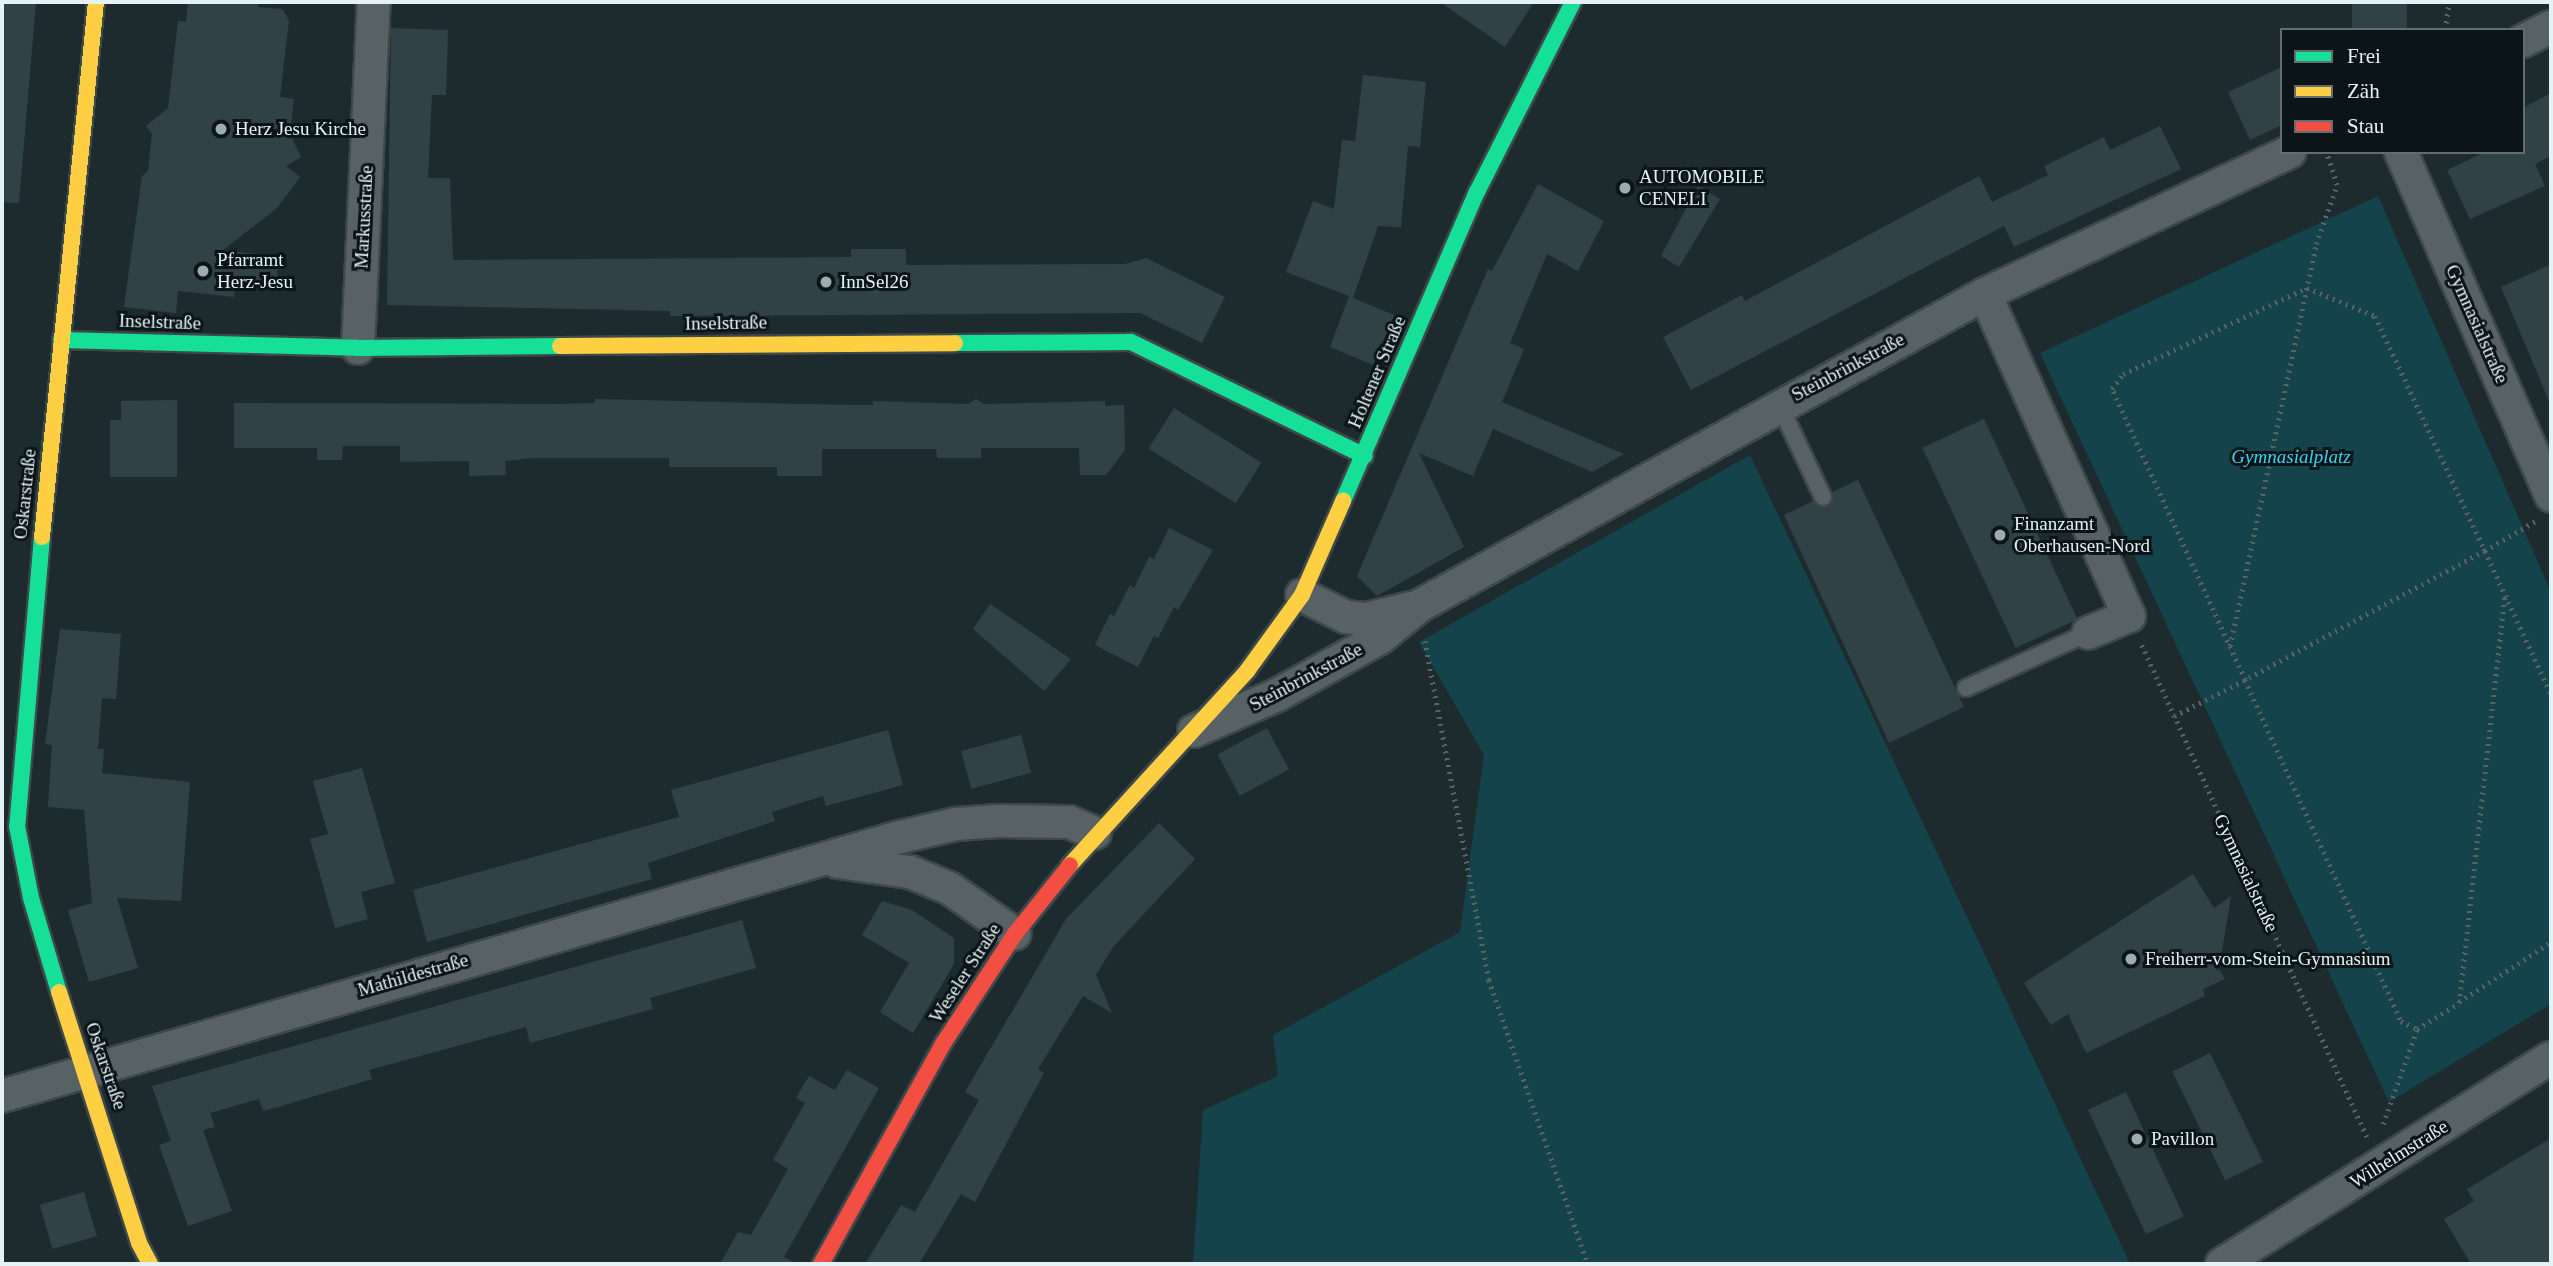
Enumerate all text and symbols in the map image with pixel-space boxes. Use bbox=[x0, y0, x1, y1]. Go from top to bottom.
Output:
legend bbox=[2280, 28, 2525, 154]
text: Frei bbox=[2347, 44, 2381, 68]
text: Zäh bbox=[2347, 79, 2380, 103]
text: Stau bbox=[2347, 114, 2384, 138]
place label: Herz Jesu Kirche bbox=[235, 118, 366, 140]
marker: Herz Jesu Kirche bbox=[213, 121, 229, 137]
street label: Markusstraße bbox=[350, 165, 378, 269]
place label: AUTOMOBILE CENELI bbox=[1639, 166, 1764, 210]
marker: AUTOMOBILE CENELI bbox=[1617, 180, 1633, 196]
place label: Pfarramt Herz-Jesu bbox=[217, 249, 293, 293]
street label: Gymnasialstraße bbox=[2441, 261, 2513, 387]
marker: Pfarramt Herz-Jesu bbox=[195, 263, 211, 279]
place label: InnSel26 bbox=[840, 271, 909, 293]
marker: InnSel26 bbox=[818, 274, 834, 290]
street label: Inselstraße bbox=[118, 309, 202, 335]
street label: Inselstraße bbox=[685, 311, 767, 335]
street label: Holtener Straße bbox=[1343, 312, 1411, 432]
street label: Steinbrinkstraße bbox=[1788, 328, 1908, 406]
park label: Gymnasialplatz bbox=[2231, 446, 2351, 468]
street label: Oskarstraße bbox=[9, 448, 41, 540]
place label: Finanzamt Oberhausen-Nord bbox=[2014, 513, 2150, 557]
marker: Finanzamt Oberhausen-Nord bbox=[1992, 527, 2008, 543]
street label: Steinbrinkstraße bbox=[1246, 638, 1366, 716]
street label: Gymnasialstraße bbox=[2209, 810, 2283, 936]
street label: Weseler Straße bbox=[924, 919, 1006, 1027]
street label: Mathildestraße bbox=[355, 948, 471, 1002]
place label: Freiherr-vom-Stein-Gymnasium bbox=[2145, 948, 2391, 970]
marker: Freiherr-vom-Stein-Gymnasium bbox=[2123, 951, 2139, 967]
street label: Oskarstraße bbox=[80, 1019, 132, 1113]
street label: Wilhelmstraße bbox=[2346, 1115, 2452, 1193]
place label: Pavillon bbox=[2151, 1128, 2214, 1150]
marker: Pavillon bbox=[2129, 1131, 2145, 1147]

